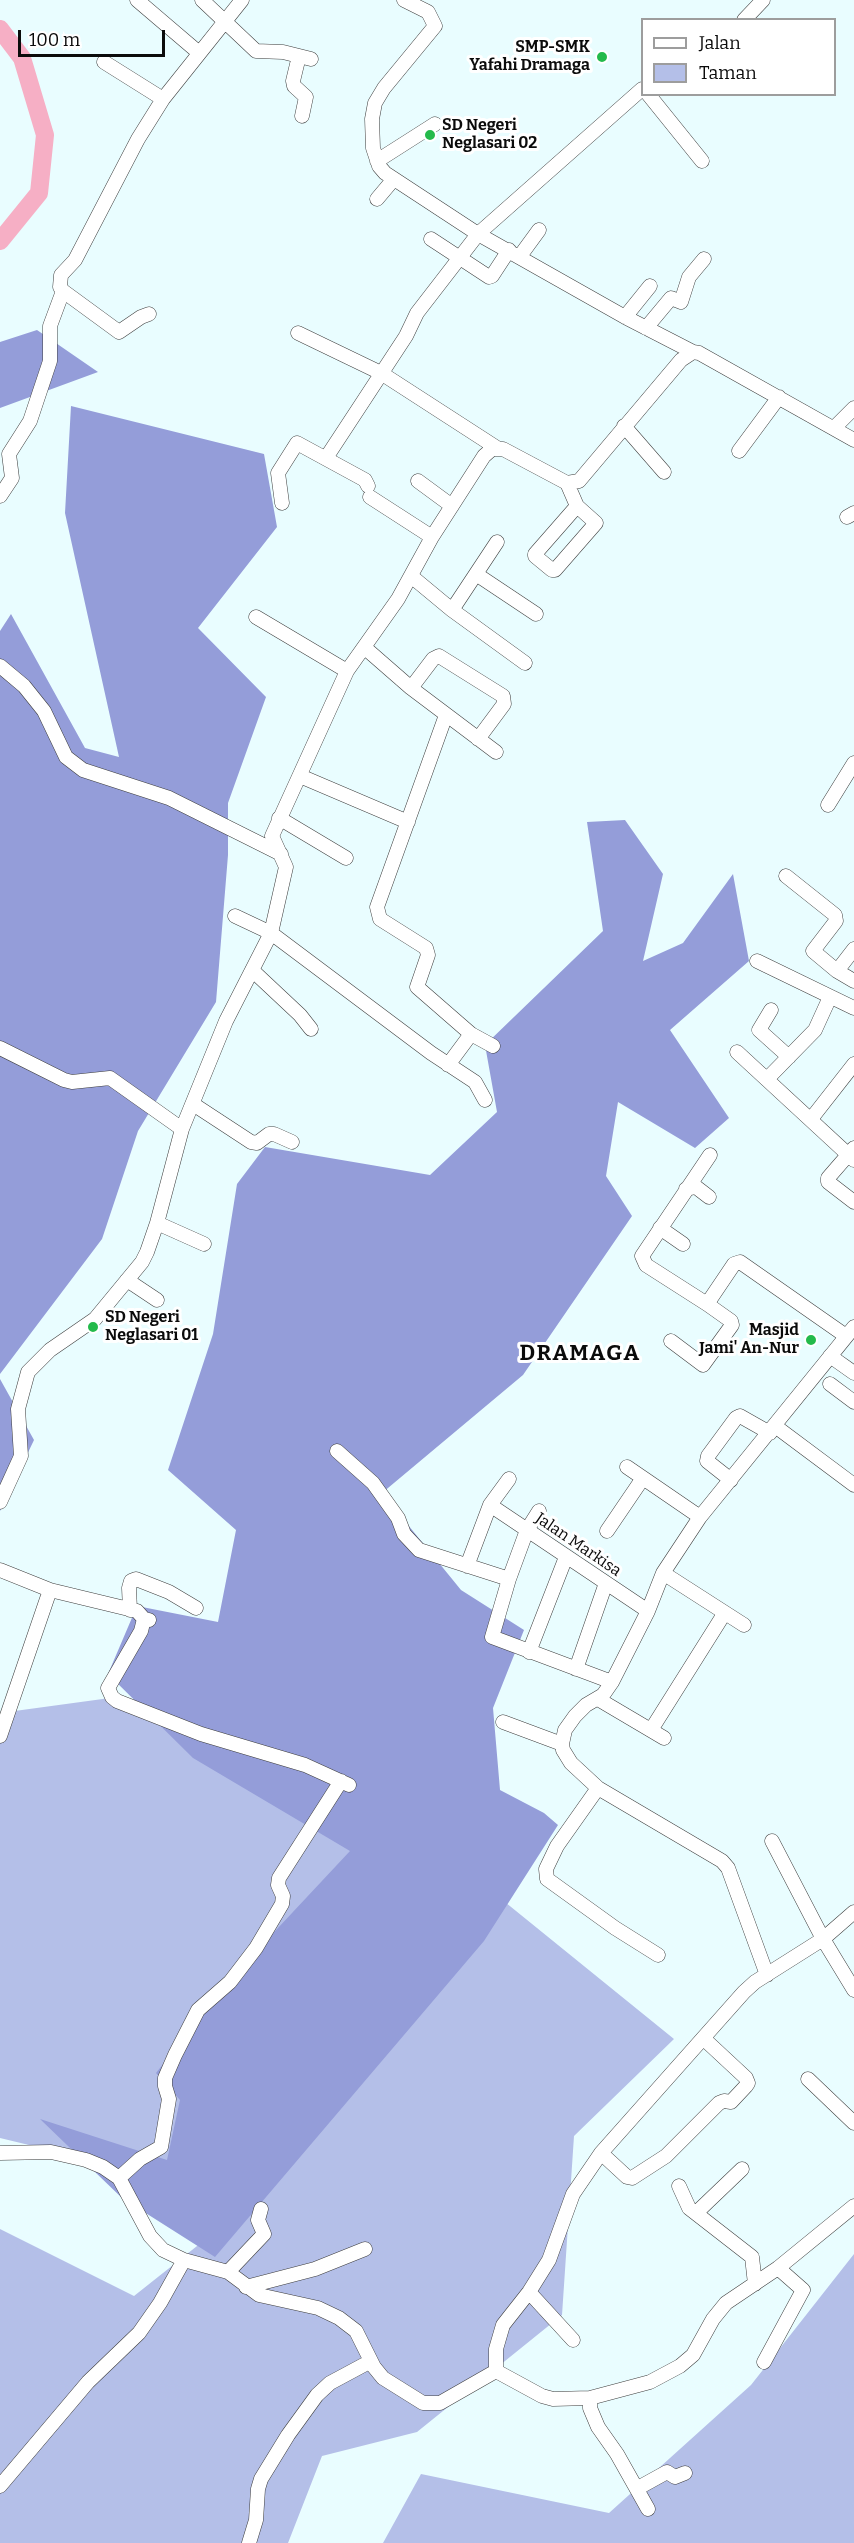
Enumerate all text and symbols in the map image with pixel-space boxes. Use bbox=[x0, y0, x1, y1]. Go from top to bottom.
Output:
scale bar bbox=[21, 18, 168, 56]
legend bbox=[641, 18, 836, 96]
text: 100 m bbox=[29, 29, 80, 51]
text: Jalan bbox=[699, 32, 741, 54]
place label: SMP-SMK Yafahi Dramaga bbox=[469, 38, 590, 76]
marker: SMP-SMK Yafahi Dramaga bbox=[595, 50, 609, 64]
text: Taman bbox=[699, 62, 757, 84]
place label: SD Negeri Neglasari 02 bbox=[442, 116, 537, 154]
marker: SD Negeri Neglasari 02 bbox=[423, 128, 437, 142]
place label: SD Negeri Neglasari 01 bbox=[105, 1308, 198, 1346]
marker: SD Negeri Neglasari 01 bbox=[86, 1320, 100, 1334]
place label: Masjid Jami' An-Nur bbox=[699, 1321, 799, 1359]
marker: Masjid Jami' An-Nur bbox=[804, 1333, 818, 1347]
district label: DRAMAGA bbox=[519, 1341, 641, 1367]
street label: Jalan Markisa bbox=[531, 1509, 625, 1581]

